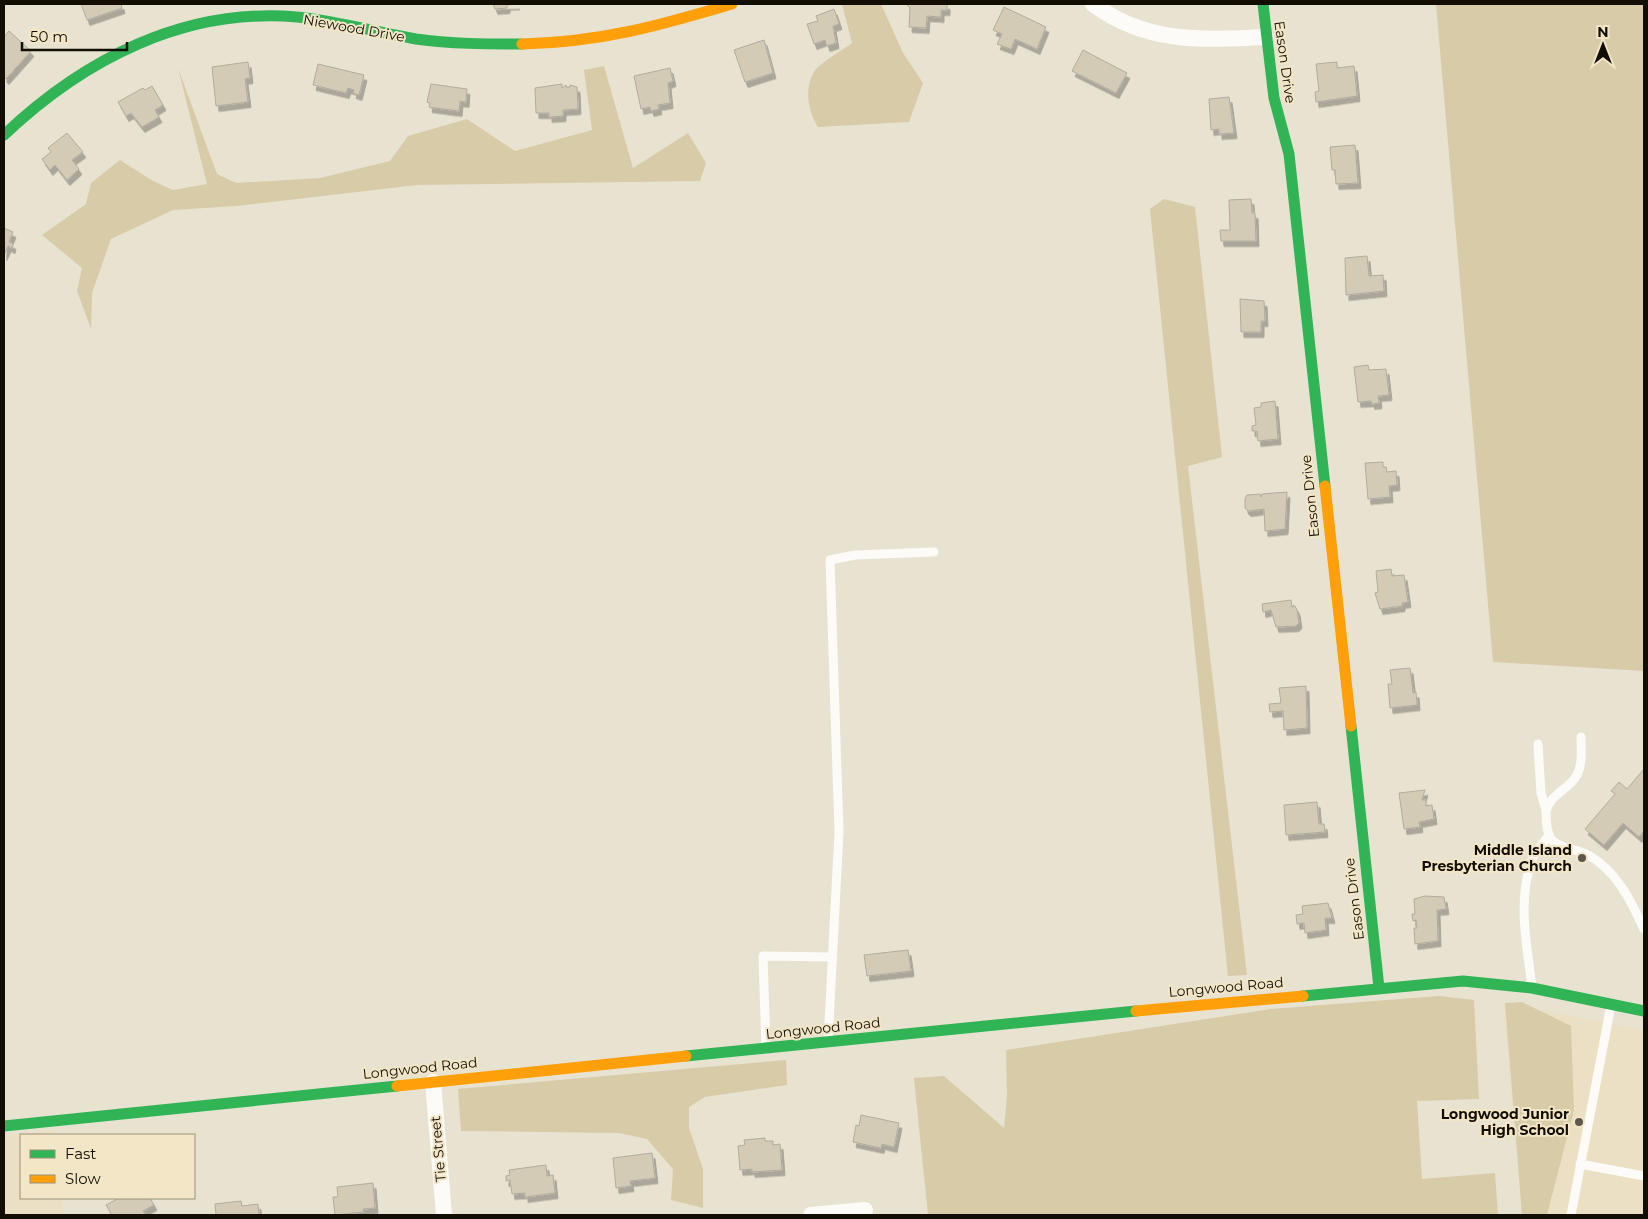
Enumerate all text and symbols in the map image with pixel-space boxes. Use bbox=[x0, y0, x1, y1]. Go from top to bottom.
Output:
street label: Niewood Drive bbox=[302, 10, 406, 46]
scale bar bbox=[22, 20, 128, 52]
street label: Eason Drive bbox=[1270, 20, 1300, 104]
north arrow bbox=[1578, 20, 1628, 70]
text: N bbox=[1597, 23, 1609, 41]
text: 50 m bbox=[30, 27, 68, 46]
street label: Eason Drive bbox=[1297, 454, 1323, 538]
place label: Middle Island Presbyterian Church bbox=[1421, 841, 1572, 875]
marker: Middle Island Presbyterian Church bbox=[1576, 852, 1588, 864]
street label: Eason Drive bbox=[1340, 857, 1368, 941]
street label: Longwood Road bbox=[1168, 973, 1284, 1001]
street label: Longwood Road bbox=[765, 1013, 881, 1043]
street label: Longwood Road bbox=[362, 1053, 478, 1083]
place label: Longwood Junior High School bbox=[1441, 1105, 1569, 1139]
street label: Tie Street bbox=[426, 1115, 450, 1183]
marker: Longwood Junior High School bbox=[1573, 1116, 1585, 1128]
legend bbox=[20, 1134, 195, 1199]
text: Fast bbox=[65, 1144, 96, 1163]
text: Slow bbox=[65, 1169, 101, 1188]

